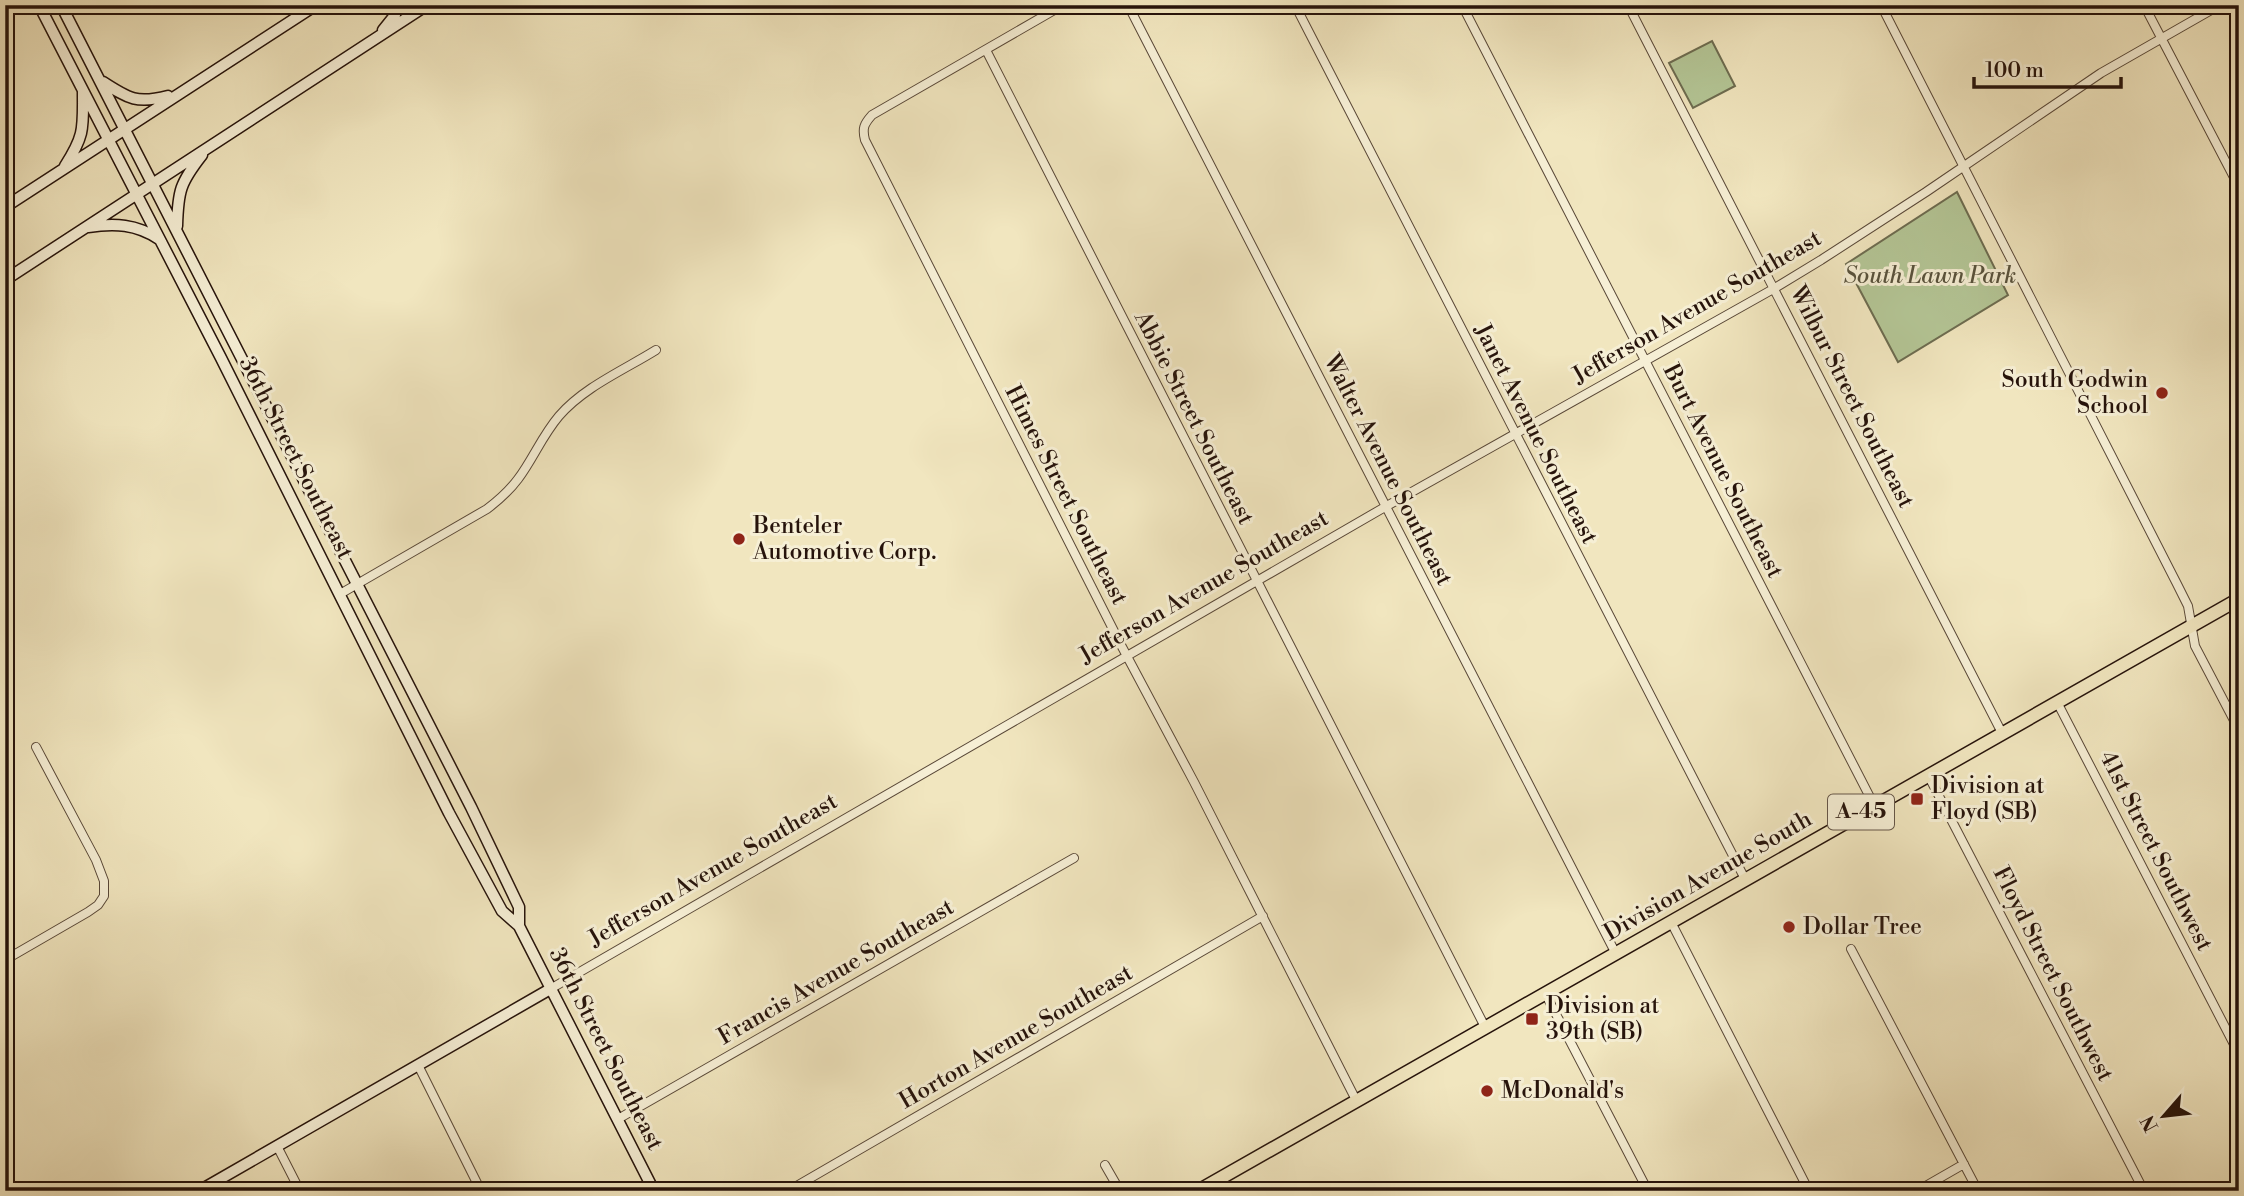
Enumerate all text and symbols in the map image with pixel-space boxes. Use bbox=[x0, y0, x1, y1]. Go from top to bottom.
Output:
scale bar bbox=[1974, 46, 2122, 90]
text: 100 m bbox=[1985, 58, 2044, 84]
street label: Jefferson Avenue Southeast bbox=[1567, 224, 1826, 390]
park label: South Lawn Park bbox=[1844, 262, 2016, 290]
street label: Wilbur Street Southeast bbox=[1783, 280, 1920, 513]
street label: Abbie Street Southeast bbox=[1128, 306, 1260, 529]
street label: Janet Avenue Southeast bbox=[1468, 318, 1604, 549]
street label: Walter Avenue Southeast bbox=[1317, 349, 1459, 590]
street label: 36th Street Southeast bbox=[233, 352, 359, 564]
street label: Burt Avenue Southeast bbox=[1656, 358, 1789, 583]
place label: South Godwin School bbox=[2002, 366, 2148, 420]
street label: Himes Street Southeast bbox=[998, 380, 1134, 610]
marker: South Godwin School bbox=[2154, 385, 2170, 401]
street label: Jefferson Avenue Southeast bbox=[1074, 504, 1333, 670]
place label: Benteler Automotive Corp. bbox=[752, 512, 936, 566]
marker: Benteler Automotive Corp. bbox=[731, 531, 747, 547]
street label: 41st Street Southwest bbox=[2093, 746, 2219, 956]
place label: Division at Floyd (SB) bbox=[1931, 772, 2044, 826]
street label: Jefferson Avenue Southeast bbox=[583, 787, 842, 953]
marker: Division at Floyd (SB) bbox=[1909, 791, 1925, 807]
road number: A-45 bbox=[1828, 794, 1894, 830]
street label: Division Avenue South bbox=[1599, 805, 1817, 947]
street label: Floyd Street Southwest bbox=[1987, 862, 2119, 1086]
street label: Francis Avenue Southeast bbox=[713, 893, 959, 1051]
place label: Dollar Tree bbox=[1803, 913, 1922, 941]
marker: Dollar Tree bbox=[1781, 919, 1797, 935]
street label: 36th Street Southeast bbox=[543, 943, 669, 1155]
street label: Horton Avenue Southeast bbox=[894, 959, 1138, 1115]
place label: Division at 39th (SB) bbox=[1546, 992, 1659, 1046]
marker: Division at 39th (SB) bbox=[1524, 1011, 1540, 1027]
place label: McDonald's bbox=[1501, 1077, 1624, 1105]
north arrow bbox=[2128, 1080, 2198, 1150]
marker: McDonald's bbox=[1479, 1083, 1495, 1099]
text: N bbox=[2136, 1111, 2164, 1136]

